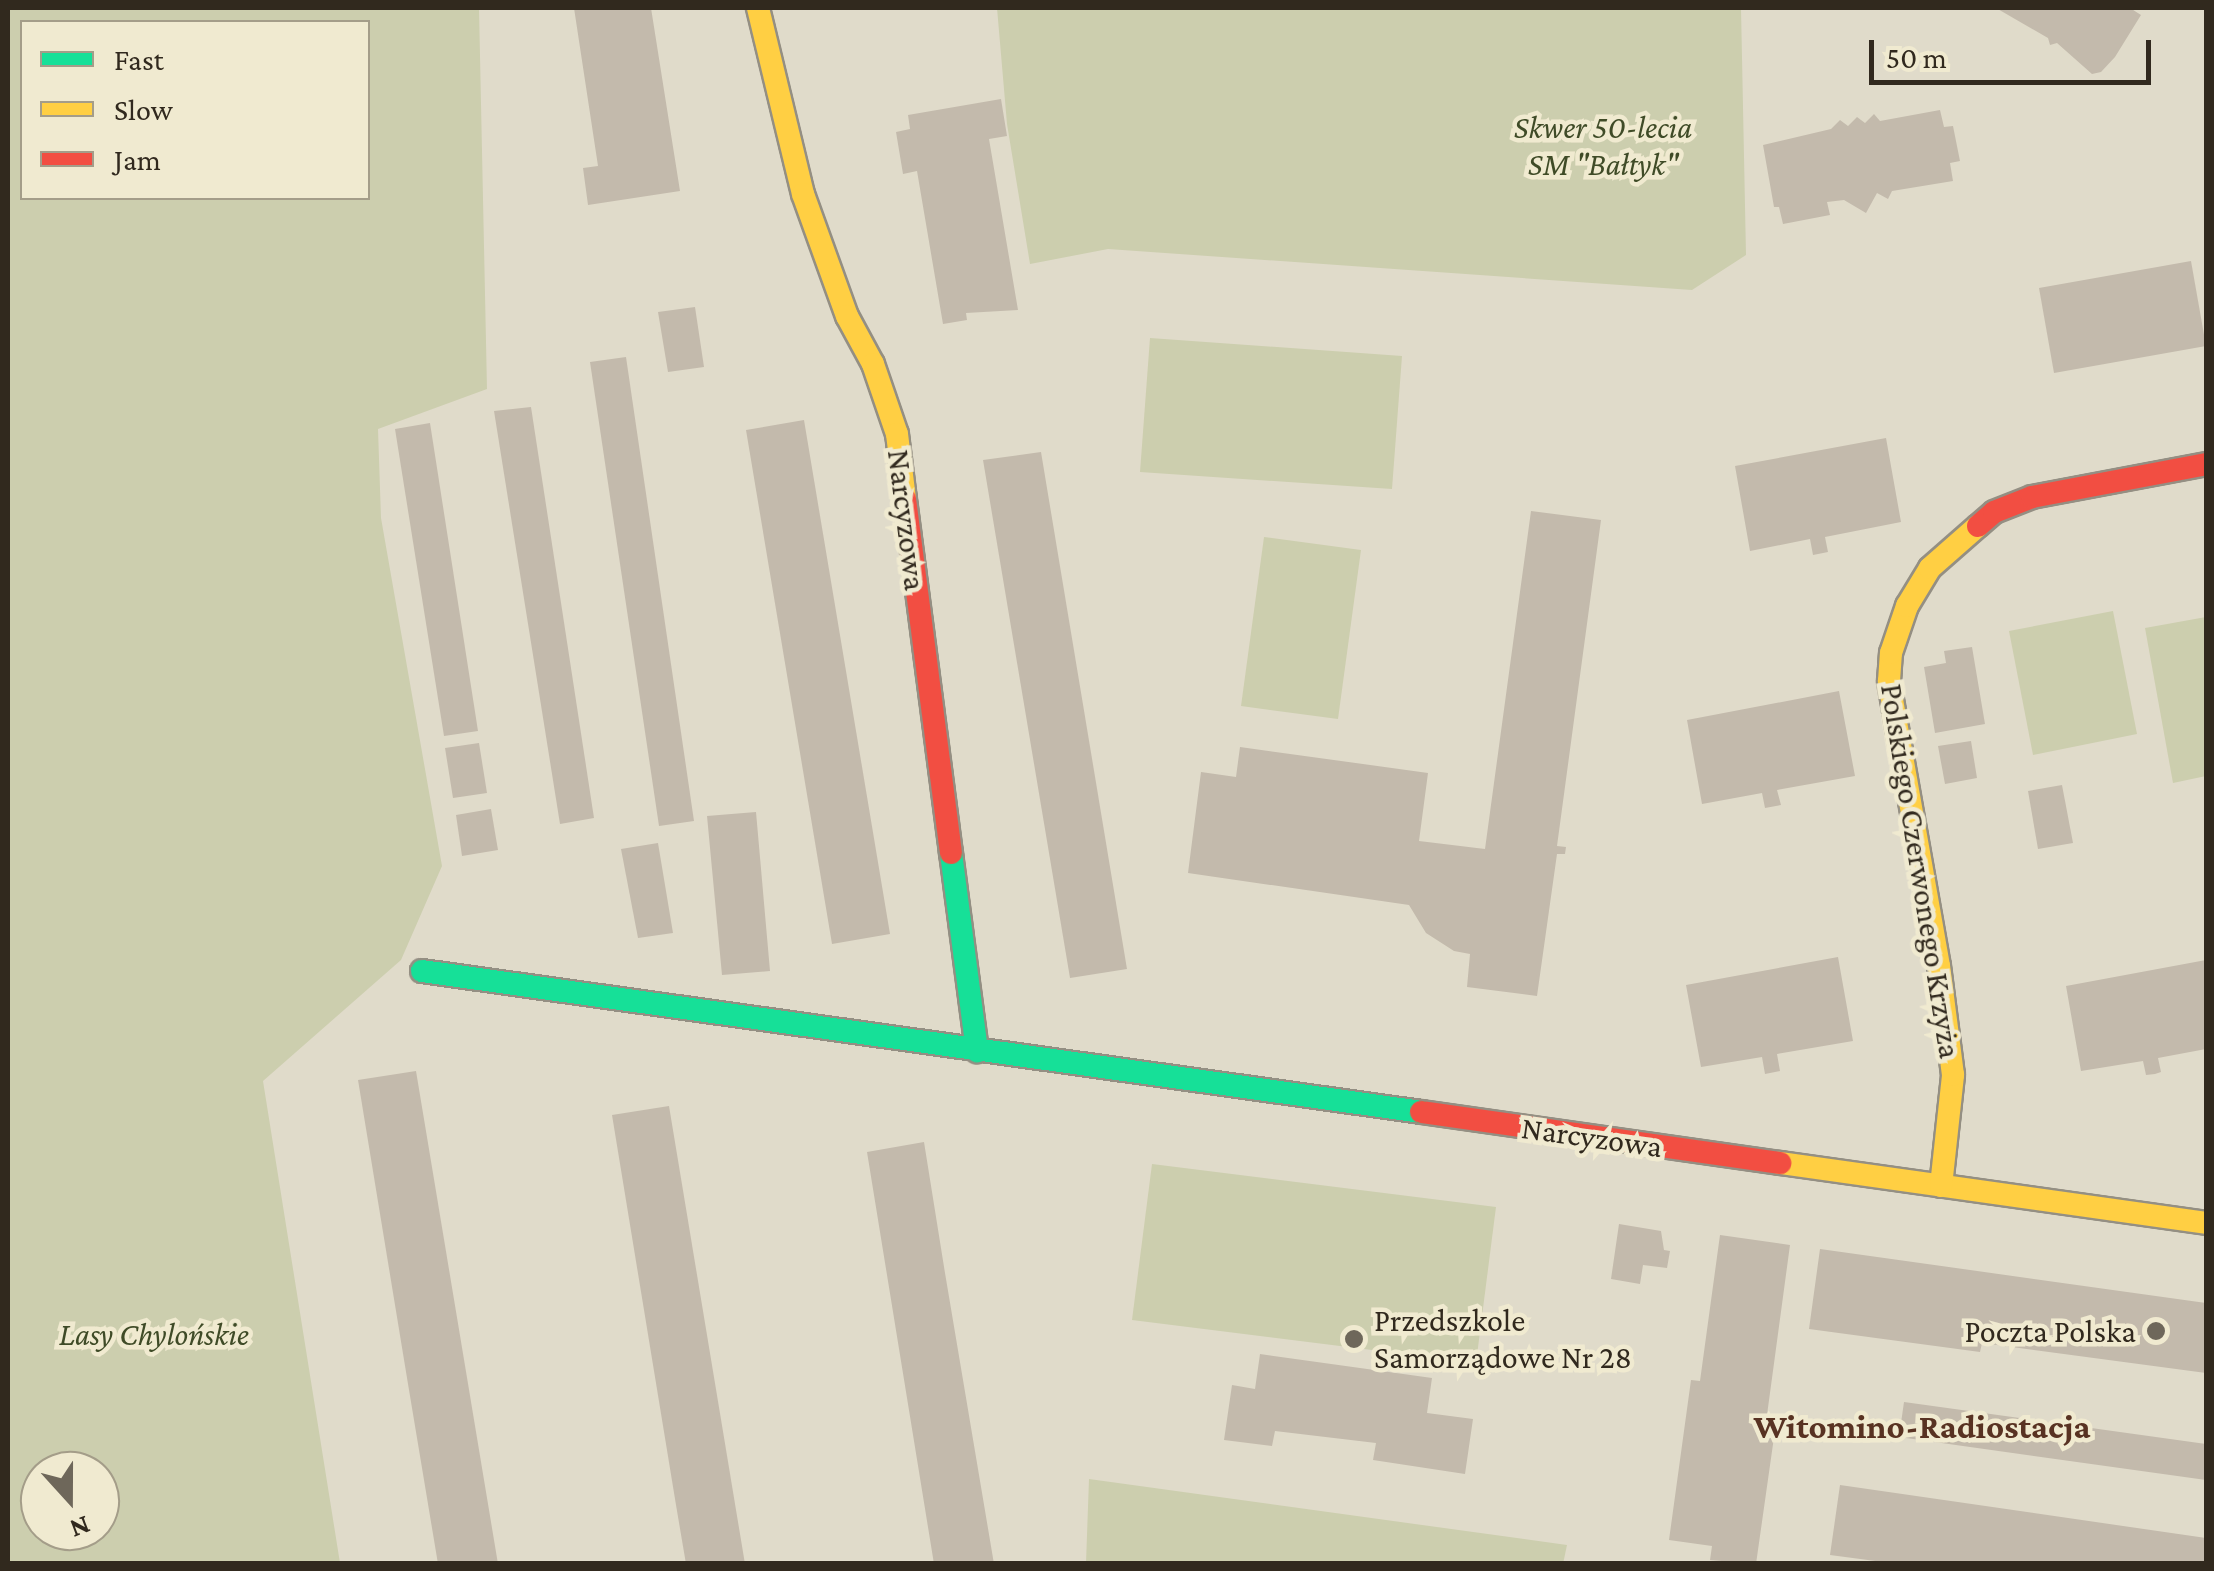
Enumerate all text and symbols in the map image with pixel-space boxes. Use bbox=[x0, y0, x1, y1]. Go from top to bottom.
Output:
legend bbox=[20, 20, 370, 200]
scale bar bbox=[1874, 20, 2156, 82]
text: 50 m bbox=[1886, 41, 1947, 74]
text: Fast bbox=[114, 43, 164, 76]
text: Slow bbox=[114, 93, 173, 126]
park label: Skwer 50-lecia SM "Bałtyk" bbox=[1514, 109, 1692, 184]
text: Jam bbox=[114, 143, 161, 176]
street label: Narcyzowa bbox=[879, 447, 935, 593]
street label: Polskiego Czerwonego Krzyża bbox=[1872, 681, 1970, 1061]
street label: Narcyzowa bbox=[1519, 1108, 1665, 1166]
place label: Przedszkole Samorządowe Nr 28 bbox=[1374, 1302, 1632, 1377]
place label: Poczta Polska bbox=[1964, 1312, 2136, 1350]
park label: Lasy Chylońskie bbox=[59, 1315, 249, 1353]
marker: Poczta Polska bbox=[2145, 1320, 2167, 1342]
marker: Przedszkole Samorządowe Nr 28 bbox=[1343, 1328, 1365, 1350]
district label: Witomino-Radiostacja bbox=[1753, 1406, 2091, 1448]
north arrow bbox=[20, 1451, 120, 1551]
text: N bbox=[66, 1510, 95, 1545]

